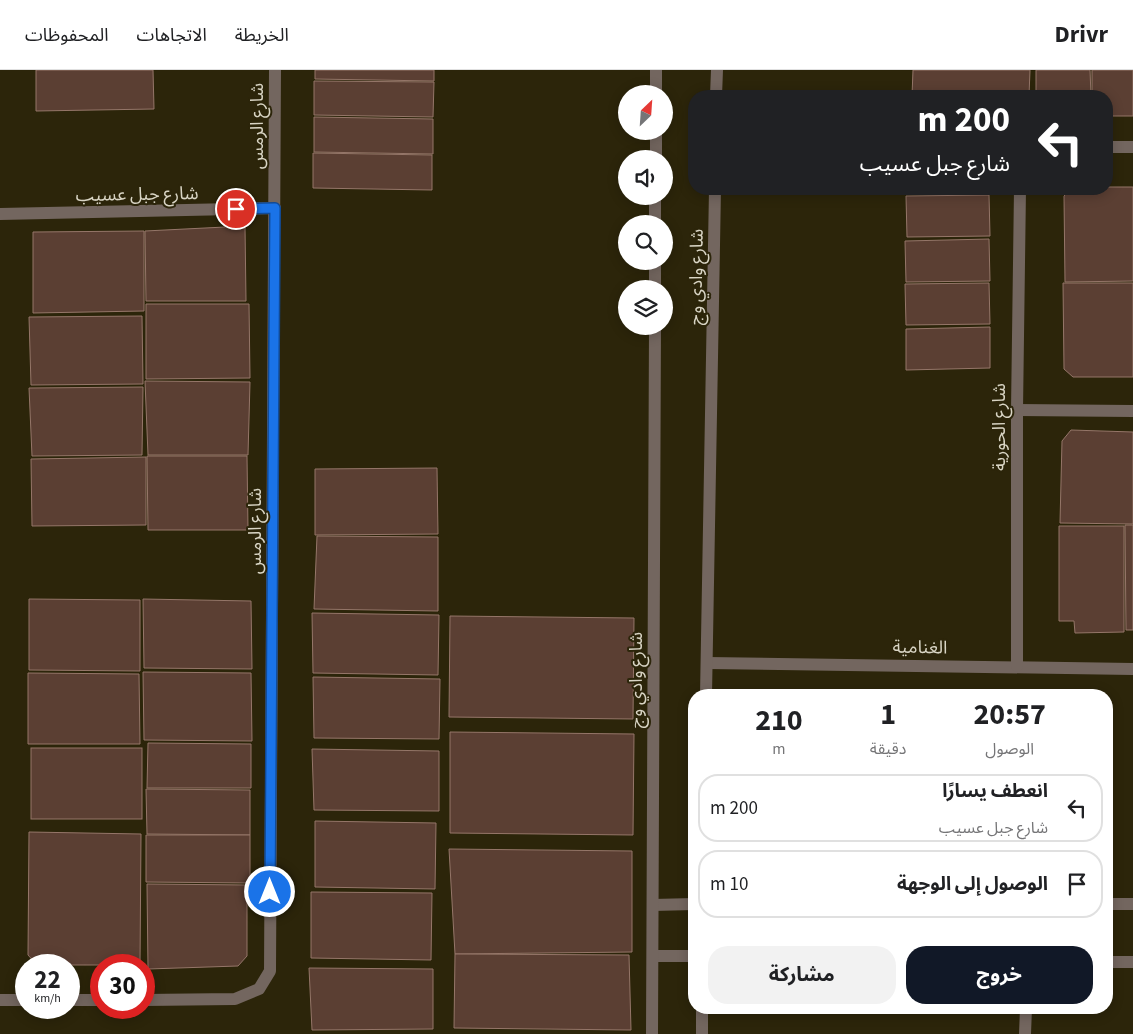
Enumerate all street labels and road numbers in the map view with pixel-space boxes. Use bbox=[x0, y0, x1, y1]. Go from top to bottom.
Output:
street label: شارع الرمس bbox=[245, 83, 271, 169]
street label: شارع جبل عسيب bbox=[75, 181, 199, 209]
street label: شارع وادي وج bbox=[683, 229, 711, 325]
street label: شارع الحورية bbox=[987, 383, 1013, 471]
street label: شارع الرمس bbox=[243, 488, 269, 574]
street label: شارع وادي وج bbox=[624, 632, 650, 728]
street label: الغنامية bbox=[892, 635, 948, 660]

